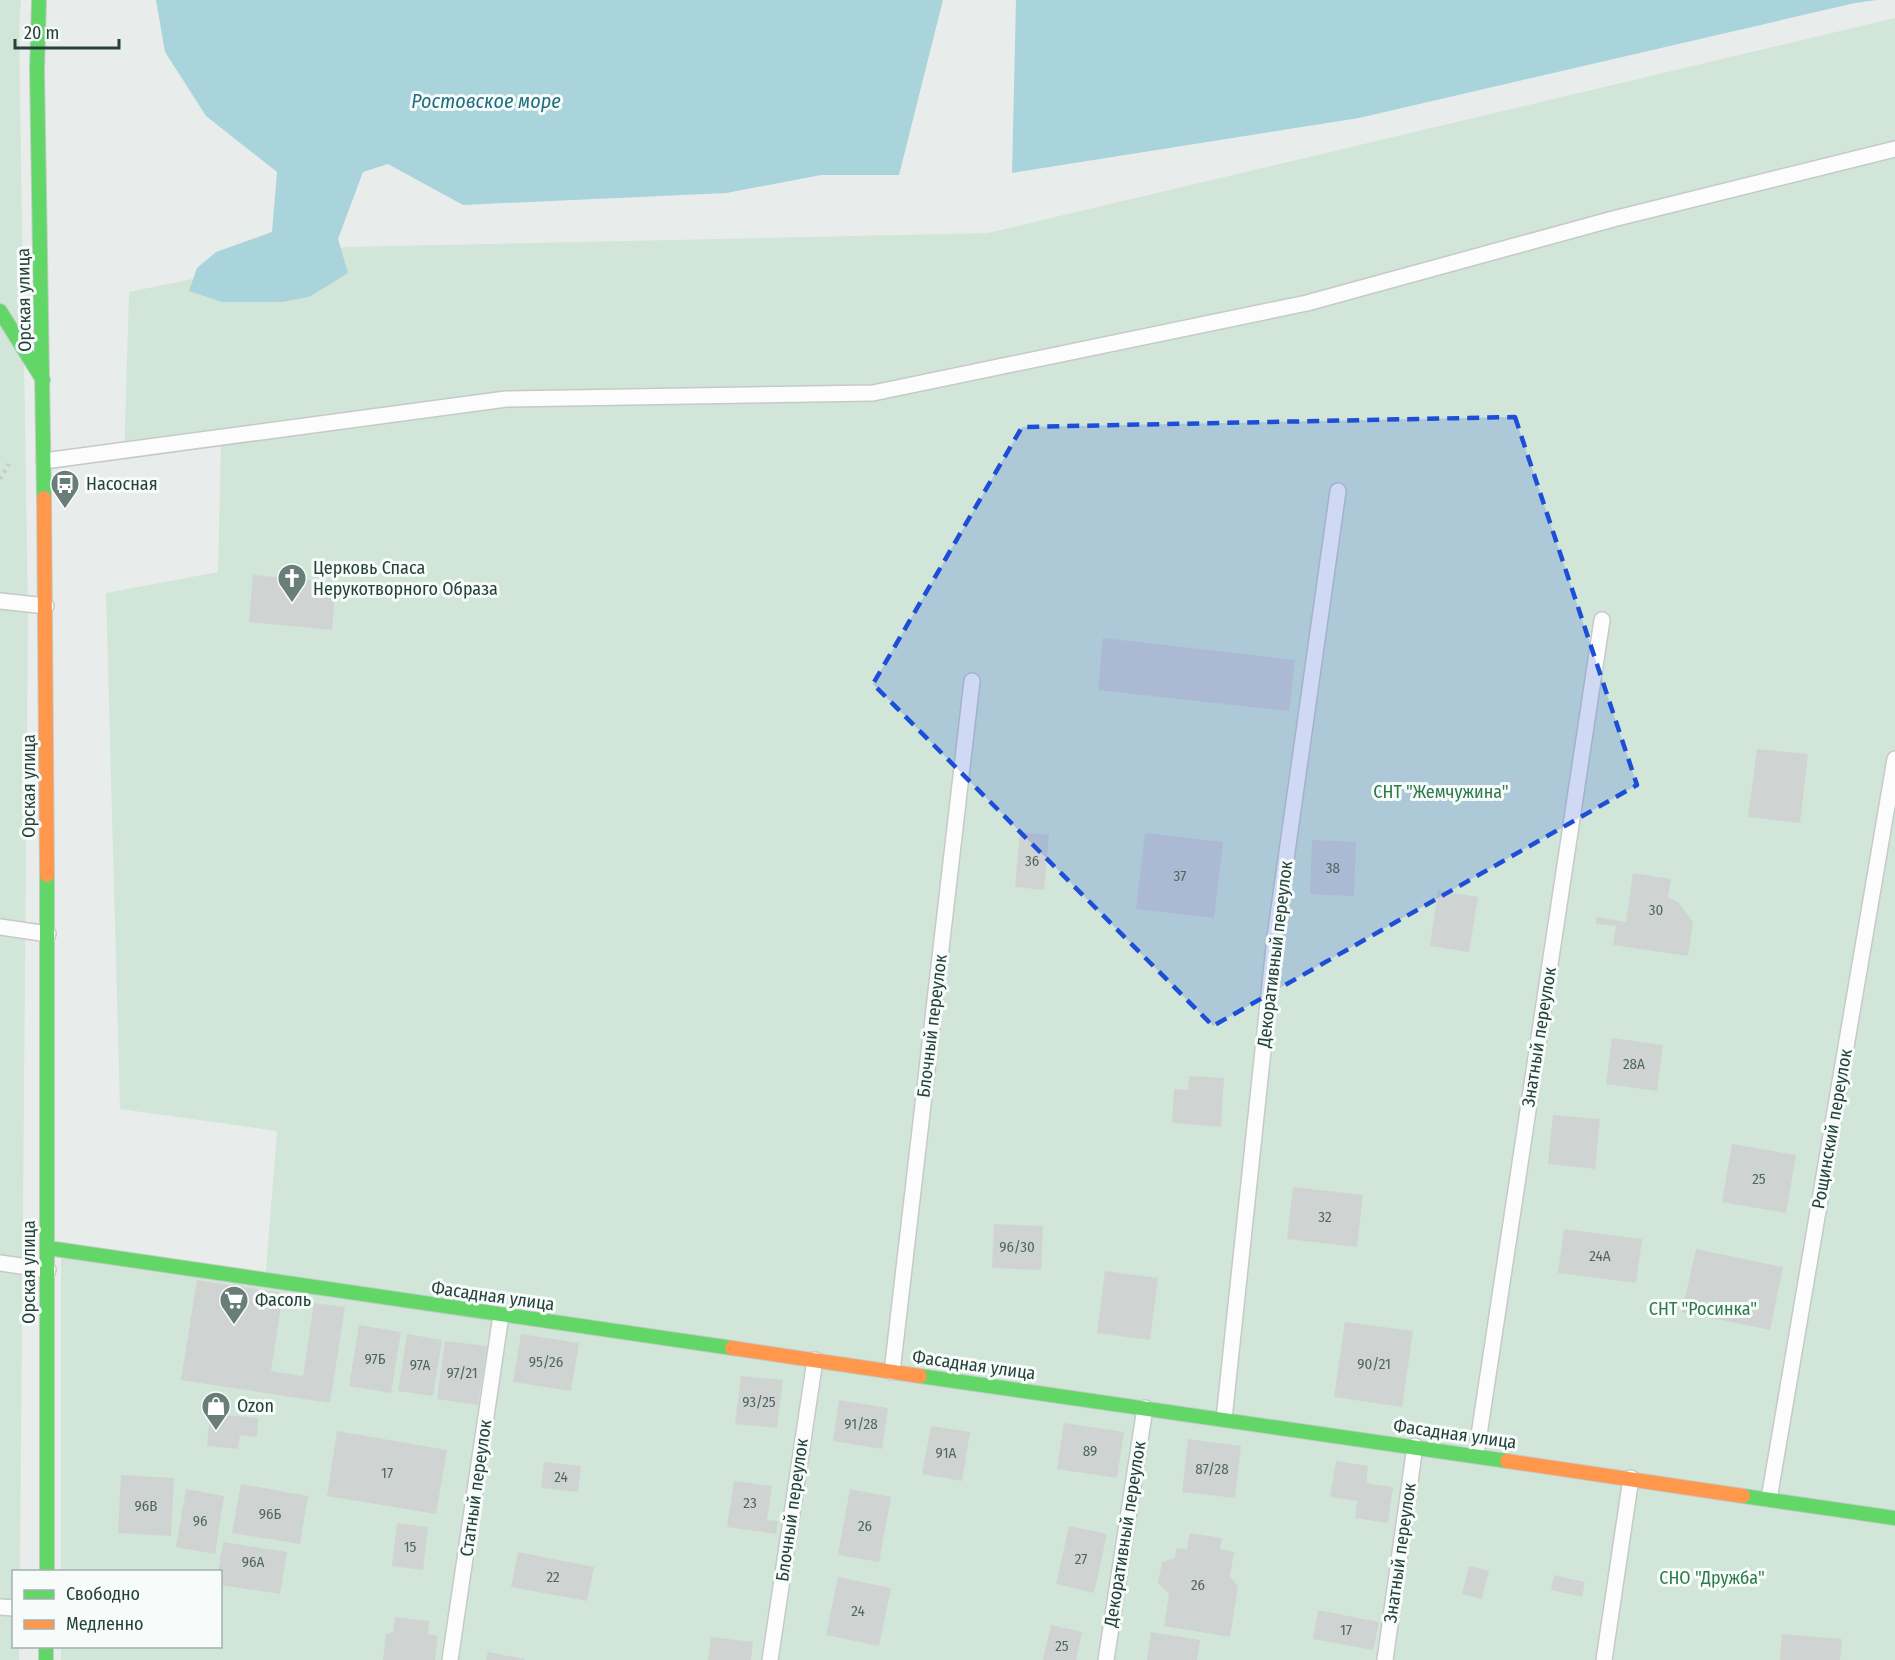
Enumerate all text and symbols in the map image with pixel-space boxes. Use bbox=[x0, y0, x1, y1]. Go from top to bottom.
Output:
scale bar bbox=[15, 12, 118, 50]
text: 20 m bbox=[24, 22, 59, 44]
water label: Ростовское море bbox=[411, 89, 561, 113]
street label: Орская улица bbox=[12, 248, 36, 352]
bus stop icon: Насосная bbox=[49, 468, 81, 510]
place label: Насосная bbox=[86, 473, 158, 495]
place label: Церковь Спаса Нерукотворного Образа bbox=[313, 557, 498, 600]
church icon: Церковь Спаса Нерукотворного Образа bbox=[276, 562, 308, 604]
street label: Орская улица bbox=[18, 734, 40, 838]
park label: СНТ "Жемчужина" bbox=[1373, 781, 1509, 803]
house number: 36 bbox=[1025, 852, 1039, 870]
street label: Декоративный переулок bbox=[1253, 859, 1297, 1050]
house number: 38 bbox=[1326, 859, 1340, 877]
house number: 37 bbox=[1174, 867, 1186, 885]
house number: 30 bbox=[1649, 901, 1663, 919]
street label: Блочный переулок bbox=[912, 953, 952, 1099]
street label: Знатный переулок bbox=[1517, 965, 1561, 1108]
street label: Рощинский переулок bbox=[1807, 1047, 1857, 1211]
house number: 28А bbox=[1623, 1055, 1645, 1073]
house number: 25 bbox=[1752, 1170, 1766, 1188]
house number: 32 bbox=[1318, 1208, 1332, 1226]
street label: Орская улица bbox=[18, 1220, 40, 1324]
house number: 96/30 bbox=[999, 1238, 1035, 1256]
house number: 24А bbox=[1589, 1247, 1611, 1265]
street label: Фасадная улица bbox=[430, 1276, 556, 1316]
supermarket icon: Фасоль bbox=[218, 1284, 250, 1326]
place label: Фасоль bbox=[255, 1289, 311, 1311]
park label: СНТ "Росинка" bbox=[1649, 1298, 1757, 1320]
street label: Фасадная улица bbox=[911, 1345, 1037, 1385]
house number: 97Б bbox=[364, 1350, 386, 1368]
house number: 95/26 bbox=[529, 1353, 563, 1371]
house number: 90/21 bbox=[1357, 1355, 1391, 1373]
house number: 97А bbox=[410, 1356, 430, 1374]
house number: 97/21 bbox=[446, 1364, 478, 1382]
shop icon: Ozon bbox=[200, 1390, 232, 1432]
house number: 93/25 bbox=[742, 1393, 776, 1411]
place label: Ozon bbox=[237, 1395, 274, 1417]
street label: Фасадная улица bbox=[1392, 1414, 1518, 1454]
house number: 91/28 bbox=[844, 1415, 878, 1433]
street label: Статный переулок bbox=[456, 1418, 497, 1558]
street label: Блочный переулок bbox=[771, 1437, 813, 1583]
street label: Декоративный переулок bbox=[1099, 1439, 1151, 1629]
house number: 89 bbox=[1083, 1442, 1097, 1460]
house number: 91А bbox=[936, 1444, 956, 1462]
house number: 87/28 bbox=[1195, 1460, 1229, 1478]
house number: 17 bbox=[381, 1464, 393, 1482]
house number: 24 bbox=[554, 1468, 568, 1486]
street label: Знатный переулок bbox=[1379, 1481, 1421, 1624]
house number: 23 bbox=[743, 1494, 757, 1512]
house number: 96В bbox=[135, 1497, 157, 1515]
house number: 96Б bbox=[259, 1505, 281, 1523]
house number: 96 bbox=[193, 1512, 207, 1530]
house number: 26 bbox=[858, 1517, 872, 1535]
house number: 15 bbox=[404, 1538, 416, 1556]
house number: 27 bbox=[1075, 1550, 1087, 1568]
house number: 96А bbox=[242, 1553, 264, 1571]
park label: СНО "Дружба" bbox=[1659, 1567, 1765, 1589]
house number: 22 bbox=[546, 1568, 560, 1586]
legend bbox=[12, 1570, 222, 1648]
house number: 26 bbox=[1191, 1576, 1205, 1594]
text: Свободно bbox=[66, 1583, 140, 1605]
house number: 24 bbox=[851, 1602, 865, 1620]
text: Медленно bbox=[66, 1613, 144, 1635]
house number: 17 bbox=[1340, 1621, 1352, 1639]
house number: 25 bbox=[1055, 1637, 1069, 1655]

